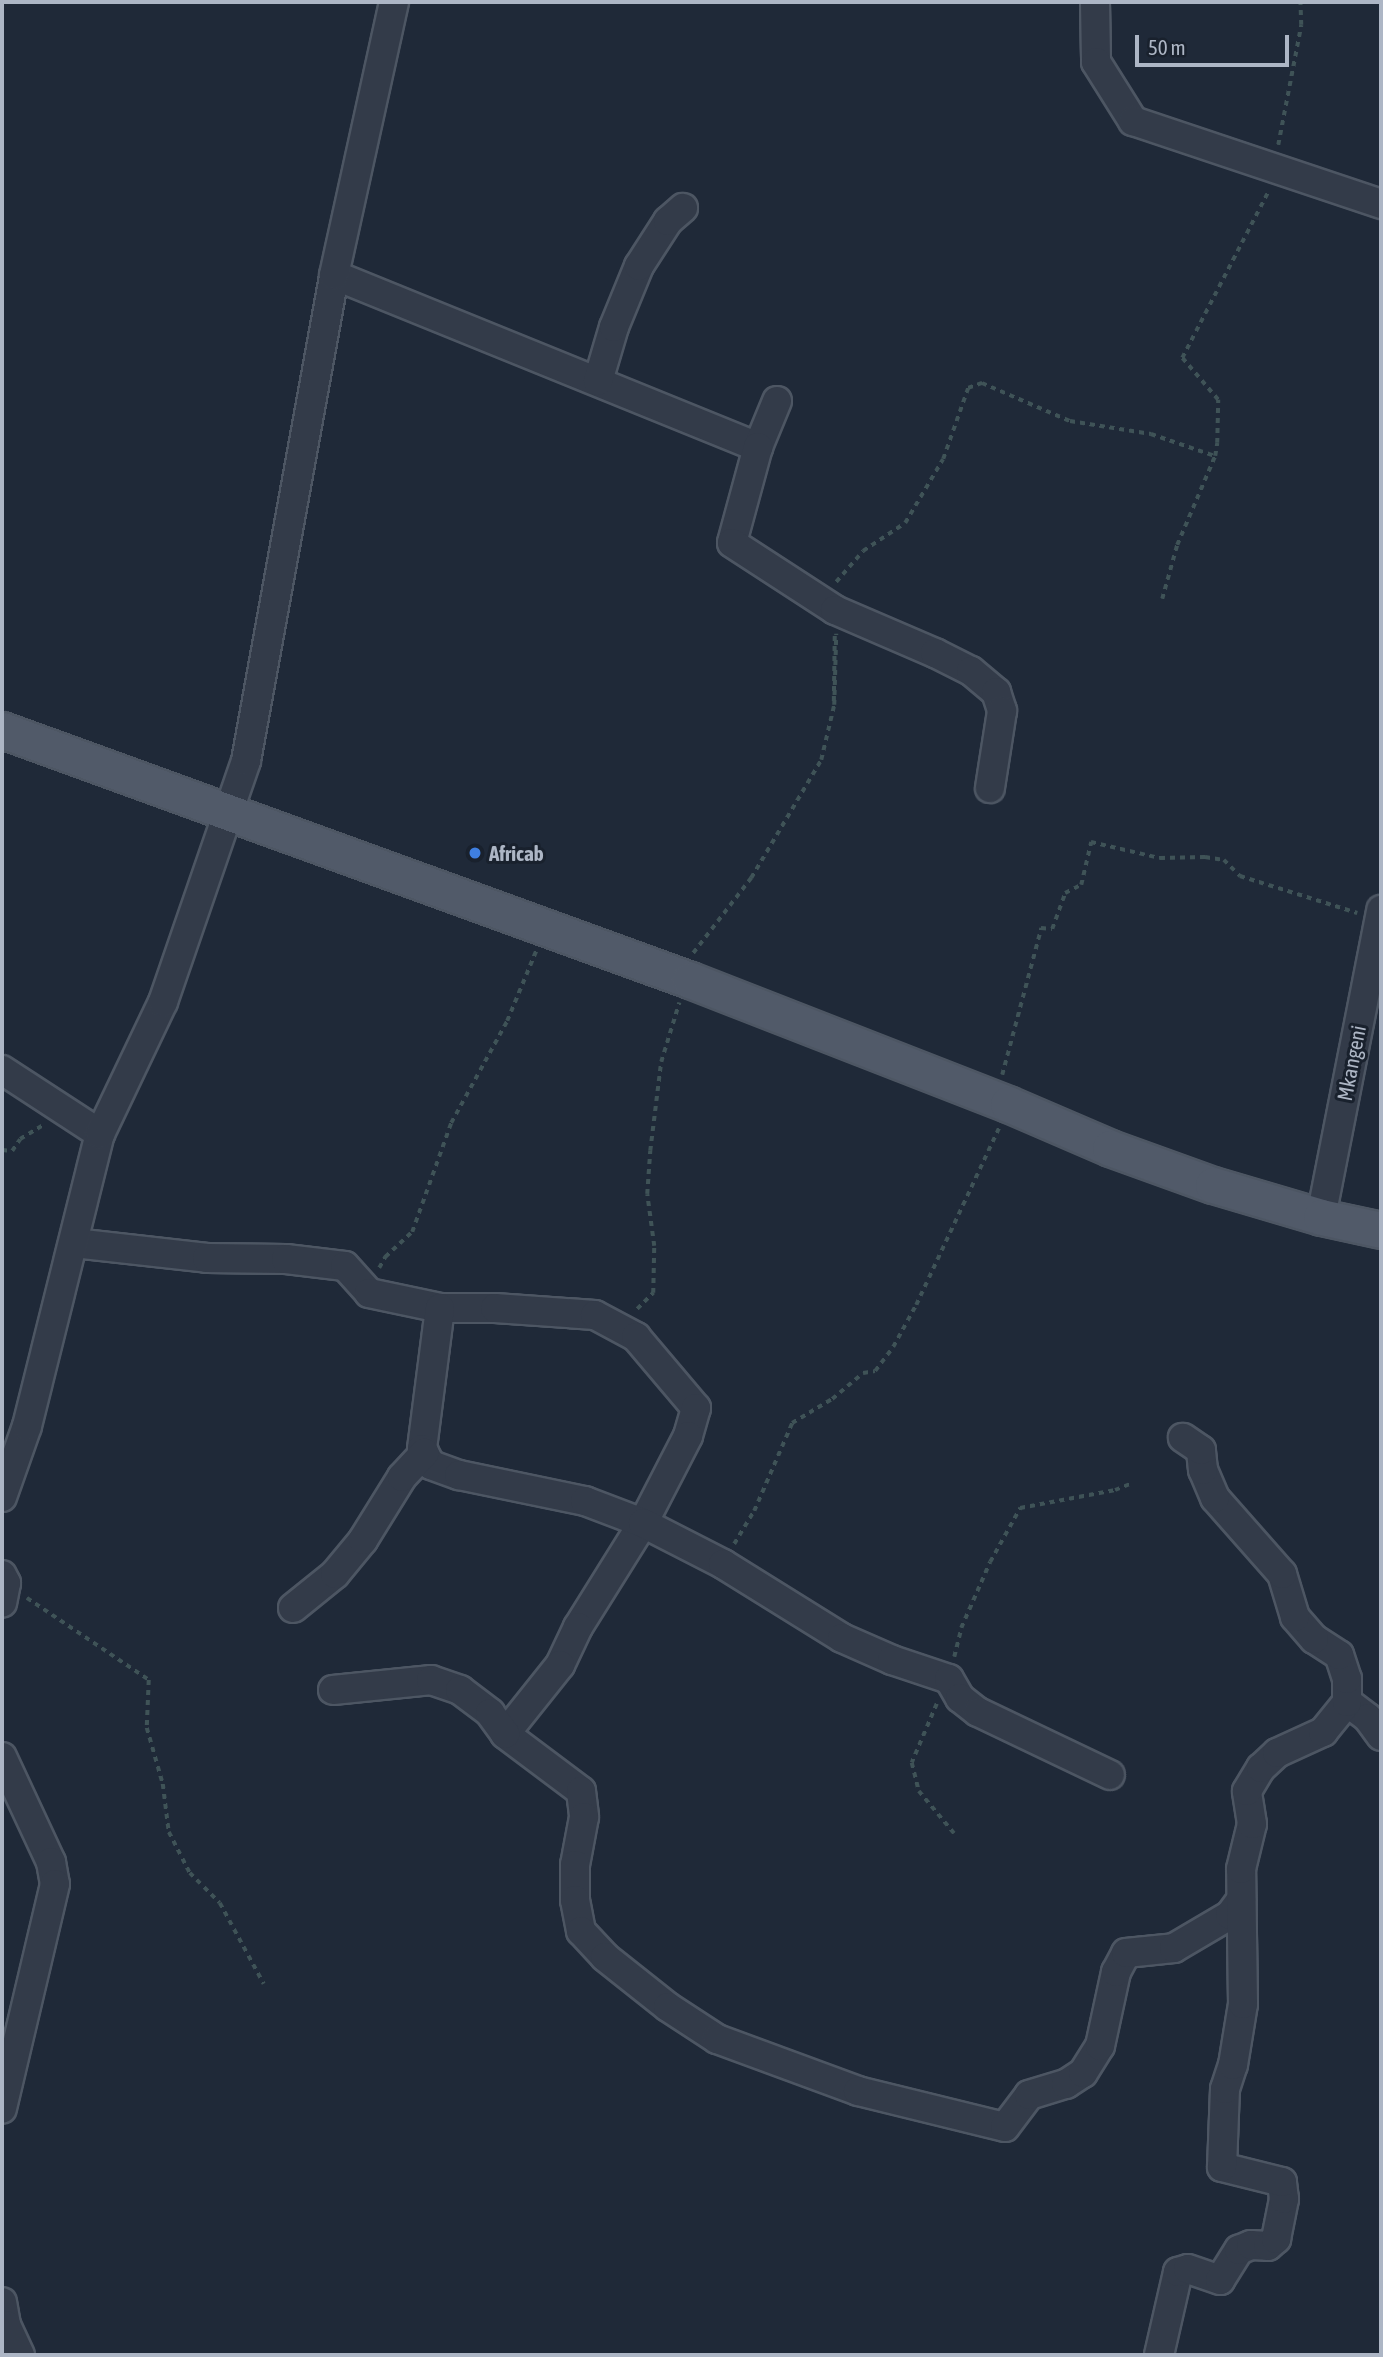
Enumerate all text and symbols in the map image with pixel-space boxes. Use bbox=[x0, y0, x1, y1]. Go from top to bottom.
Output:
scale bar bbox=[1138, 21, 1292, 65]
text: 50 m bbox=[1148, 35, 1186, 59]
place label: Africab bbox=[489, 840, 544, 866]
marker: Africab bbox=[467, 845, 483, 861]
street label: Mkangeni bbox=[1331, 1023, 1371, 1103]

